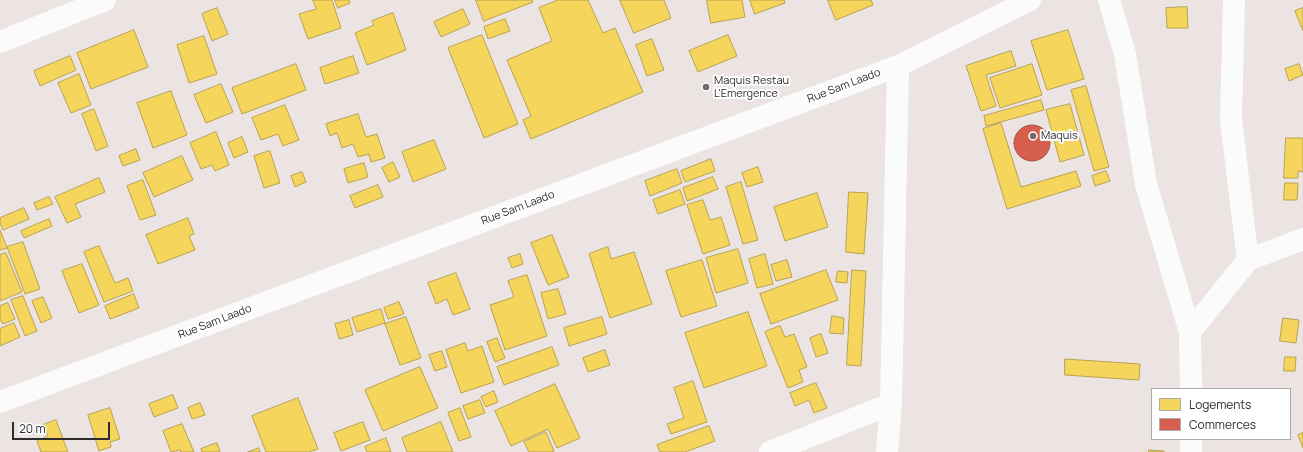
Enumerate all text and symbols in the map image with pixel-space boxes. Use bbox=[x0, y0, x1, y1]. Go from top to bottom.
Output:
street label: Rue Sam Laado bbox=[806, 66, 882, 106]
place label: Maquis Restau L'Emergence bbox=[714, 74, 789, 100]
marker: Maquis Restau L'Emergence bbox=[701, 82, 711, 92]
place label: Maquis bbox=[1041, 129, 1078, 143]
marker: Maquis bbox=[1028, 131, 1038, 141]
street label: Rue Sam Laado bbox=[480, 188, 556, 228]
street label: Rue Sam Laado bbox=[177, 302, 253, 342]
legend bbox=[1151, 388, 1291, 440]
text: Logements bbox=[1189, 396, 1251, 413]
scale bar bbox=[14, 414, 112, 440]
text: Commerces bbox=[1189, 416, 1256, 433]
text: 20 m bbox=[19, 420, 46, 437]

